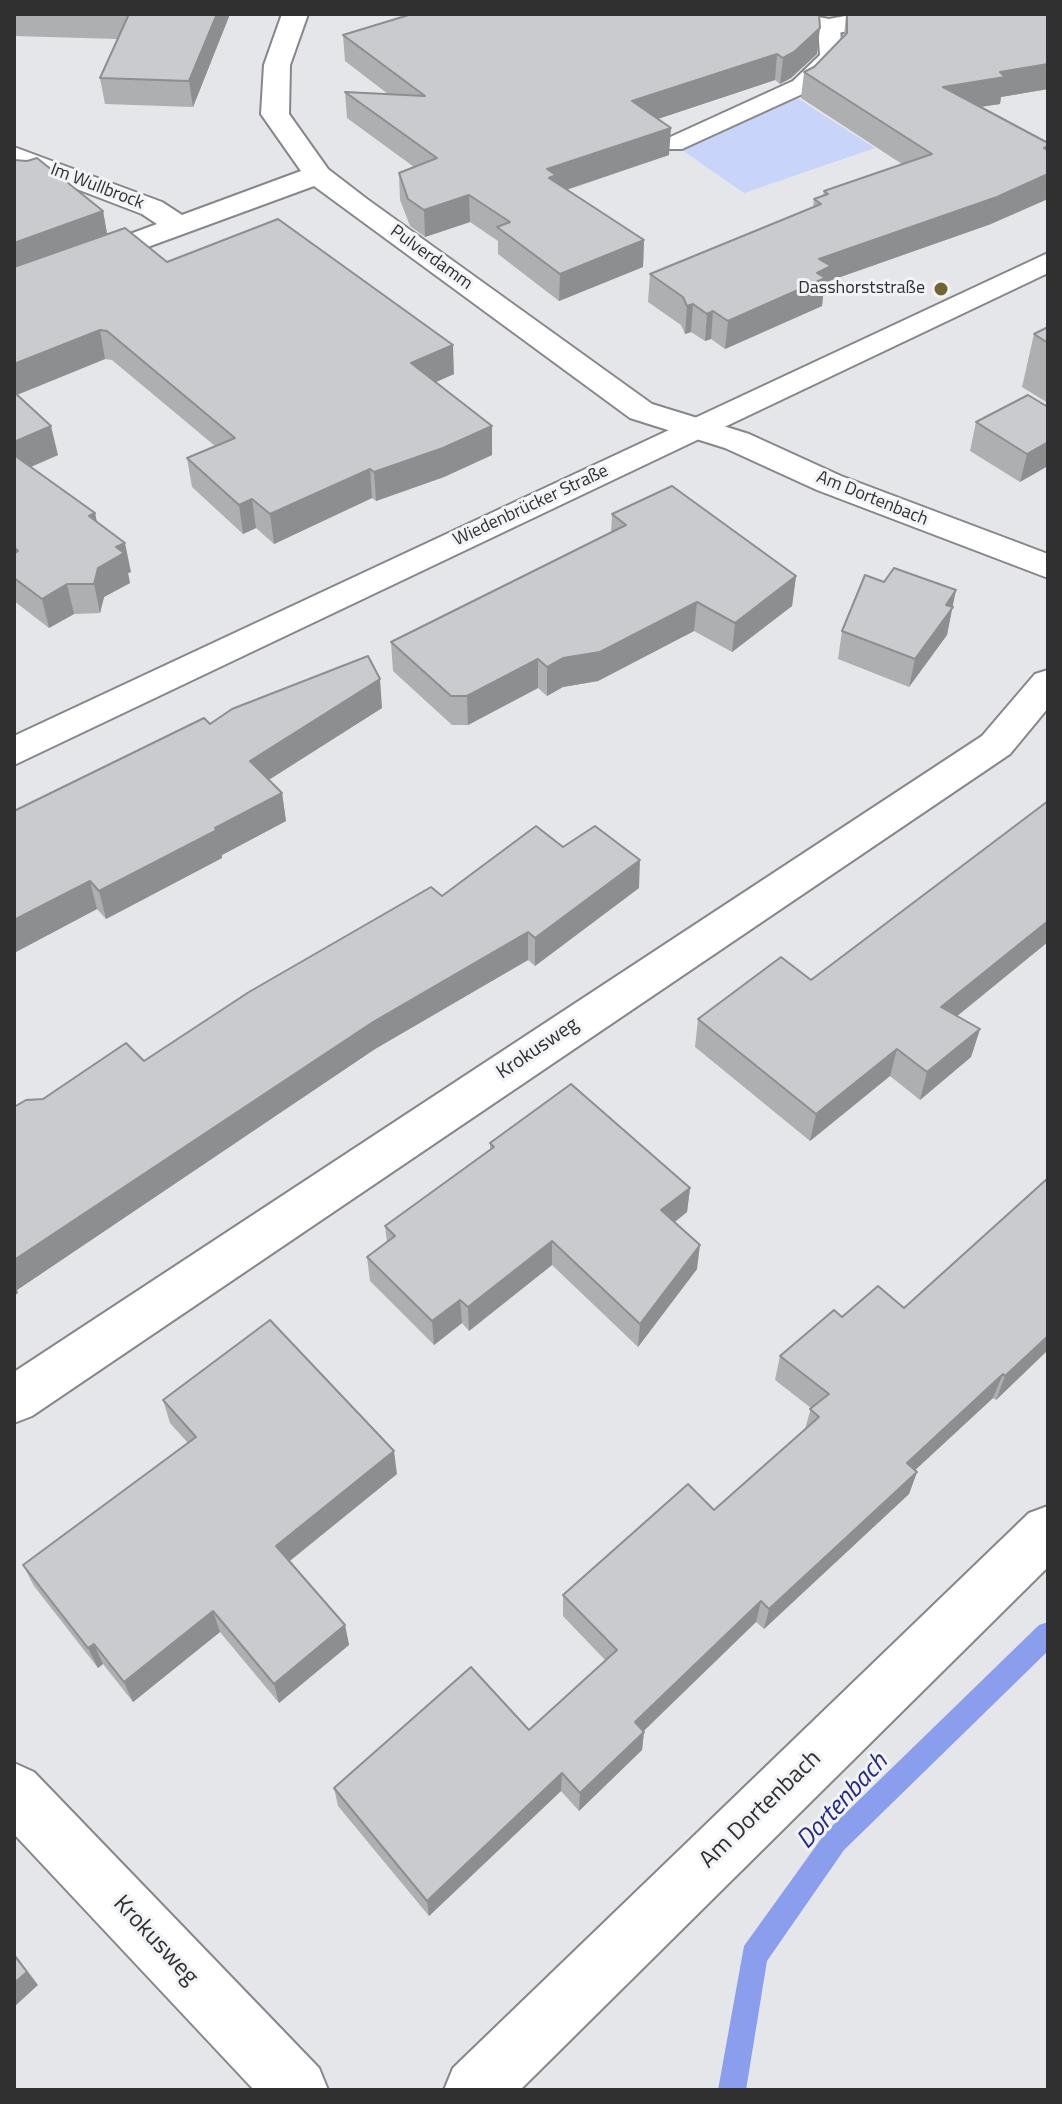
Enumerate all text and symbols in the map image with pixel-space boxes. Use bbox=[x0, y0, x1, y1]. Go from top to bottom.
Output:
street label: Im Wullbrock bbox=[47, 159, 147, 215]
street label: Pulverdamm bbox=[386, 221, 476, 295]
place label: Dasshorststraße bbox=[798, 278, 925, 300]
marker: Dasshorststraße bbox=[932, 280, 950, 298]
street label: Wiedenbrücker Straße bbox=[450, 461, 612, 551]
street label: Am Dortenbach bbox=[813, 467, 931, 531]
street label: Krokusweg bbox=[493, 1013, 583, 1085]
street label: Am Dortenbach bbox=[694, 1745, 828, 1875]
water label: Dortenbach bbox=[791, 1748, 895, 1856]
street label: Krokusweg bbox=[106, 1890, 204, 1992]

